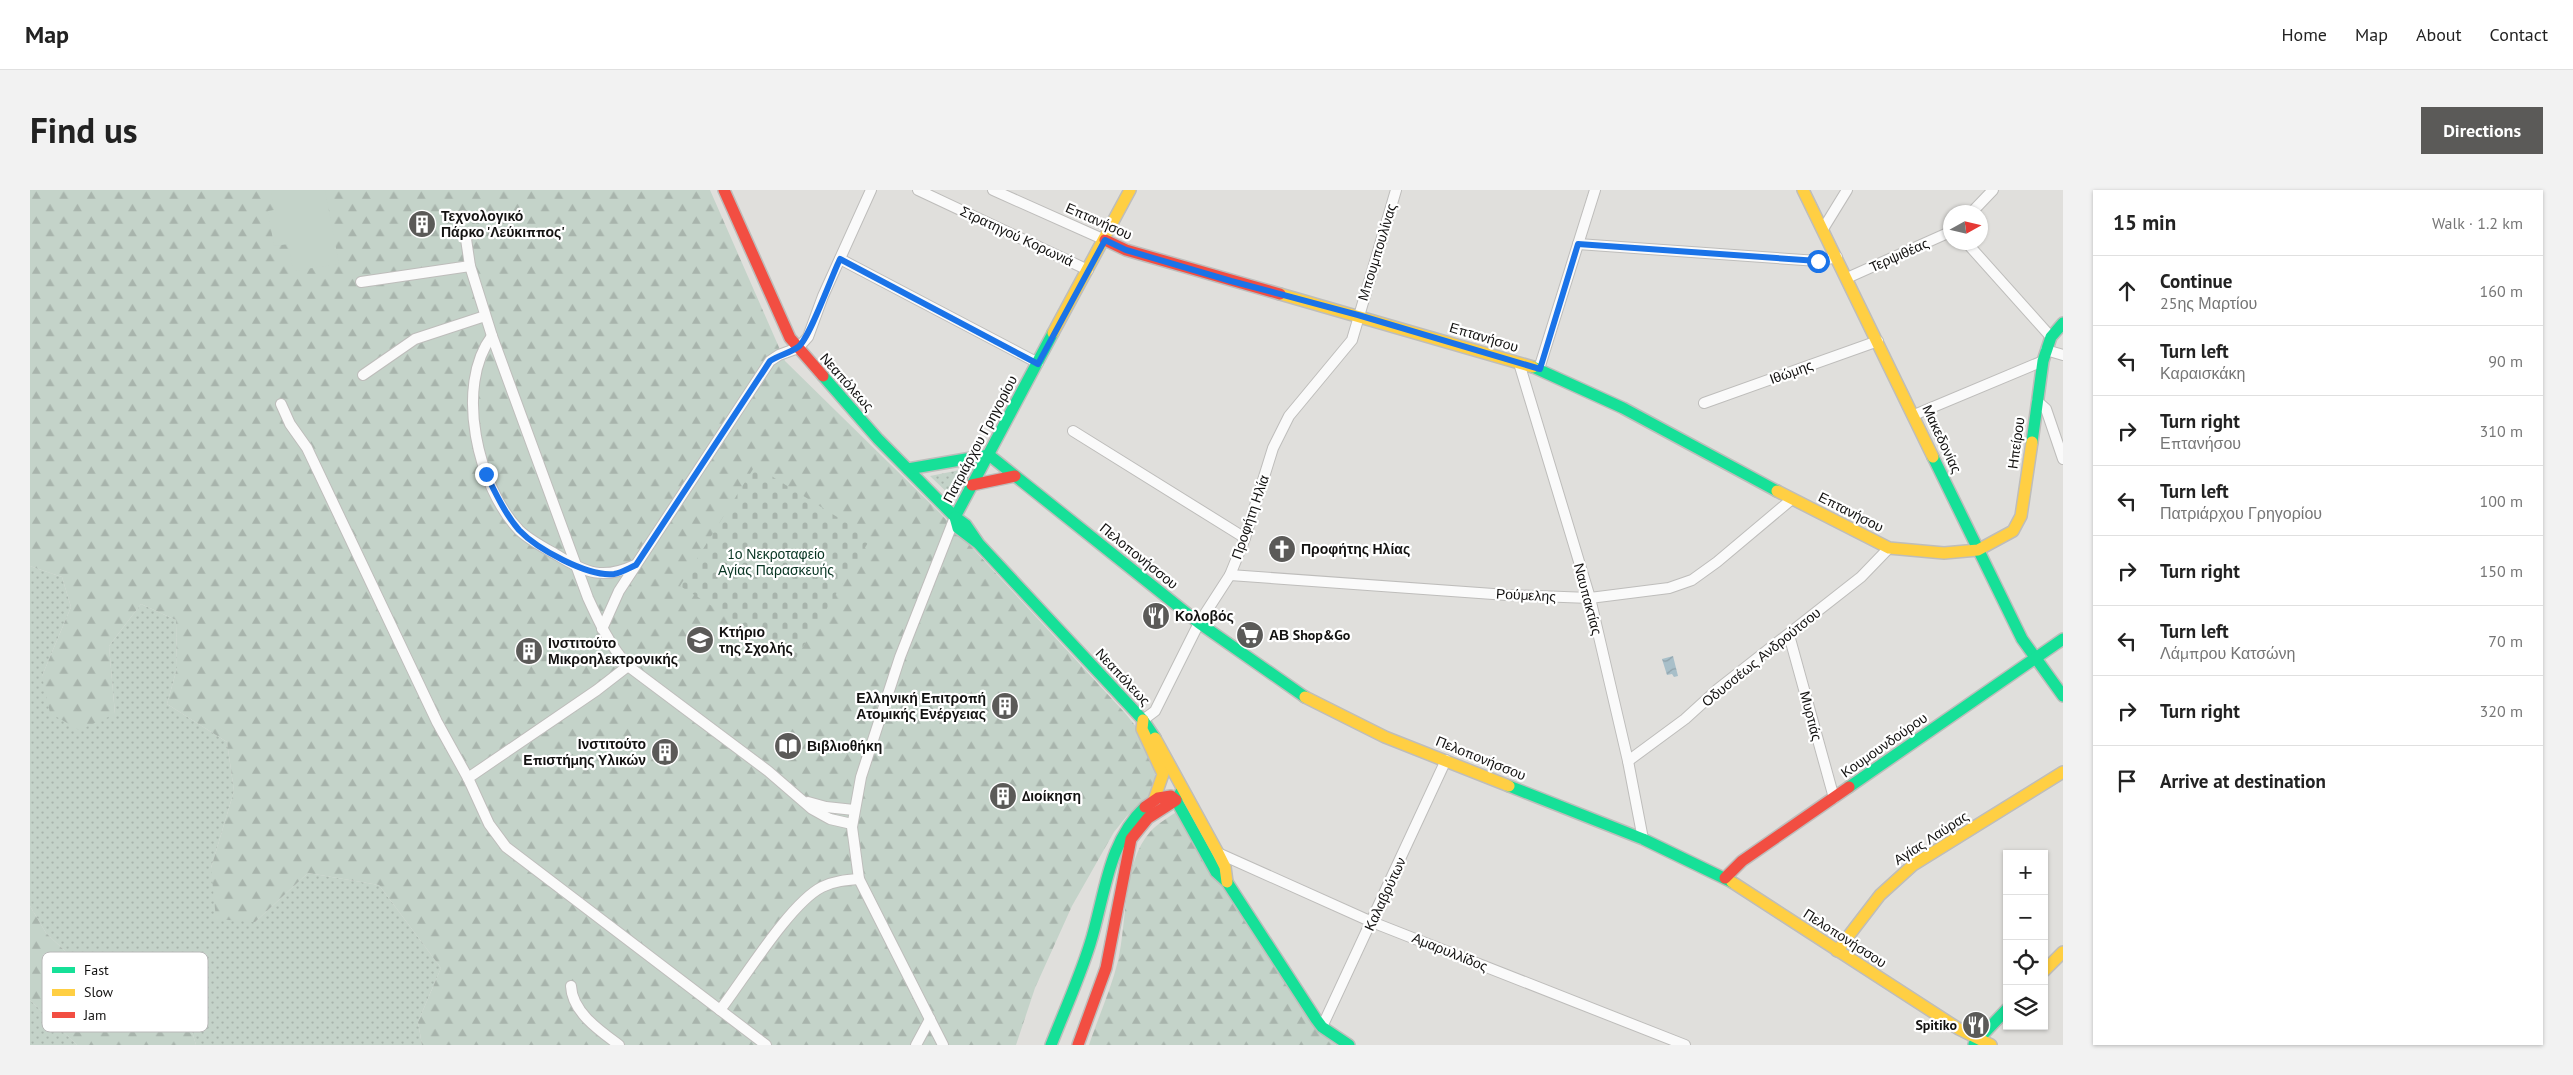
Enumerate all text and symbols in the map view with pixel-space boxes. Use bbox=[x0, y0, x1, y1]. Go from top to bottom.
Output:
text: Map bbox=[25, 19, 69, 50]
text: Home bbox=[2281, 23, 2327, 46]
text: Map bbox=[2355, 23, 2388, 46]
text: About bbox=[2416, 23, 2462, 46]
text: Contact bbox=[2490, 23, 2548, 46]
text: Find us bbox=[30, 107, 138, 153]
button: Directions bbox=[2421, 107, 2543, 154]
street label: Επτανήσου bbox=[1063, 198, 1135, 244]
street label: Μπουμπουλίνας bbox=[1354, 201, 1400, 303]
street label: Στρατηγού Κορωνιά bbox=[957, 202, 1077, 270]
north arrow bbox=[1943, 205, 1988, 250]
place label: Τεχνολογικό Πάρκο 'Λεύκιππος' bbox=[441, 207, 565, 241]
building icon: Τεχνολογικό Πάρκο 'Λεύκιππος' bbox=[407, 209, 437, 239]
text: 15 min bbox=[2113, 209, 2176, 236]
text: Walk · 1.2 km bbox=[2432, 213, 2523, 233]
street label: Τερψιθέας bbox=[1866, 234, 1932, 276]
route start bbox=[1807, 250, 1830, 273]
text: Continue bbox=[2160, 269, 2232, 293]
icon: ahead bbox=[2113, 277, 2141, 305]
text: 160 m bbox=[2480, 281, 2523, 301]
text: 25ης Μαρτίου bbox=[2160, 293, 2257, 313]
street label: Επτανήσου bbox=[1447, 318, 1521, 356]
text: Turn left bbox=[2160, 339, 2229, 363]
icon: left bbox=[2113, 347, 2141, 375]
street label: Νεαπόλεως bbox=[816, 349, 878, 415]
text: 90 m bbox=[2488, 351, 2523, 371]
street label: Ιθώμης bbox=[1767, 356, 1815, 388]
text: Καραισκάκη bbox=[2160, 363, 2245, 383]
street label: Πατριάρχου Γρηγορίου bbox=[939, 372, 1021, 506]
street label: Μακεδονίας bbox=[1918, 402, 1966, 476]
text: Turn right bbox=[2160, 409, 2240, 433]
street label: Ηπείρου bbox=[2003, 416, 2029, 470]
icon: right bbox=[2113, 417, 2141, 445]
text: 310 m bbox=[2480, 421, 2523, 441]
text: Επτανήσου bbox=[2160, 433, 2241, 453]
route end bbox=[475, 463, 498, 486]
street label: Προφήτη Ηλία bbox=[1227, 472, 1273, 562]
text: Turn left bbox=[2160, 479, 2229, 503]
icon: left bbox=[2113, 487, 2141, 515]
street label: Επτανήσου bbox=[1815, 488, 1887, 536]
text: 100 m bbox=[2480, 491, 2523, 511]
text: Πατριάρχου Γρηγορίου bbox=[2160, 503, 2322, 523]
street label: Πελοπονήσσου bbox=[1096, 519, 1182, 593]
church icon: Προφήτης Ηλίας bbox=[1267, 534, 1297, 564]
place label: Προφήτης Ηλίας bbox=[1301, 540, 1410, 558]
park label: 1ο Νεκροταφείο Αγίας Παρασκευής bbox=[718, 545, 834, 579]
icon: right bbox=[2113, 557, 2141, 585]
text: Turn right bbox=[2160, 559, 2240, 583]
street label: Ναυπακτίας bbox=[1570, 561, 1606, 637]
text: 150 m bbox=[2480, 561, 2523, 581]
street label: Ρούμελης bbox=[1495, 584, 1557, 606]
restaurant icon: Κολοβός bbox=[1141, 601, 1171, 631]
street label: Οδυσσέως Ανδρούτσου bbox=[1698, 603, 1824, 711]
place label: Κολοβός bbox=[1175, 607, 1234, 625]
text: Turn left bbox=[2160, 619, 2229, 643]
supermarket icon: ΑΒ Shop&Go bbox=[1235, 620, 1265, 650]
place label: Κτήριο της Σχολής bbox=[719, 623, 793, 657]
school or university icon: Κτήριο της Σχολής bbox=[685, 625, 715, 655]
place label: ΑΒ Shop&Go bbox=[1269, 626, 1351, 644]
icon: left bbox=[2113, 627, 2141, 655]
text: 70 m bbox=[2488, 631, 2523, 651]
place label: Ινστιτούτο Μικροηλεκτρονικής bbox=[548, 634, 678, 668]
building icon: Ινστιτούτο Μικροηλεκτρονικής bbox=[514, 636, 544, 666]
text: Λάμπρου Κατσώνη bbox=[2160, 643, 2296, 663]
street label: Νεαπόλεως bbox=[1092, 644, 1154, 710]
place label: Ελληνική Επιτροπή Ατομικής Ενέργειας bbox=[856, 689, 986, 723]
street label: Μυρτιάς bbox=[1796, 689, 1826, 743]
building icon: Ελληνική Επιτροπή Ατομικής Ενέργειας bbox=[990, 691, 1020, 721]
icon: right bbox=[2113, 697, 2141, 725]
text: Turn right bbox=[2160, 699, 2240, 723]
text: 320 m bbox=[2480, 701, 2523, 721]
street label: Κουμουνδούρου bbox=[1837, 709, 1931, 781]
library icon: Βιβλιοθήκη bbox=[773, 731, 803, 761]
street label: Πελοπονήσσου bbox=[1433, 732, 1529, 784]
place label: Ινστιτούτο Επιστήμης Υλικών bbox=[523, 735, 646, 769]
building icon: Ινστιτούτο Επιστήμης Υλικών bbox=[650, 737, 680, 767]
place label: Βιβλιοθήκη bbox=[807, 737, 882, 755]
icon: arrive bbox=[2113, 767, 2141, 795]
text: Arrive at destination bbox=[2160, 769, 2326, 793]
building icon: Διοίκηση bbox=[988, 781, 1018, 811]
place label: Διοίκηση bbox=[1022, 787, 1081, 805]
street label: Αγίας Λαύρας bbox=[1890, 807, 1972, 869]
map controls bbox=[2003, 850, 2048, 1030]
button: + bbox=[2003, 850, 2048, 895]
street label: Καλαβρύτων bbox=[1360, 854, 1410, 934]
button: − bbox=[2003, 895, 2048, 940]
street label: Πελοπονήσσου bbox=[1800, 904, 1890, 972]
street label: Αμαρυλλίδος bbox=[1409, 929, 1491, 975]
button: locate bbox=[2003, 940, 2048, 985]
legend bbox=[42, 952, 208, 1032]
text: Fast bbox=[84, 961, 109, 979]
text: Slow bbox=[84, 983, 114, 1001]
button: layers bbox=[2003, 985, 2048, 1030]
text: Jam bbox=[83, 1006, 106, 1024]
restaurant icon: Spitiko bbox=[1961, 1010, 1991, 1040]
place label: Spitiko bbox=[1915, 1016, 1957, 1034]

